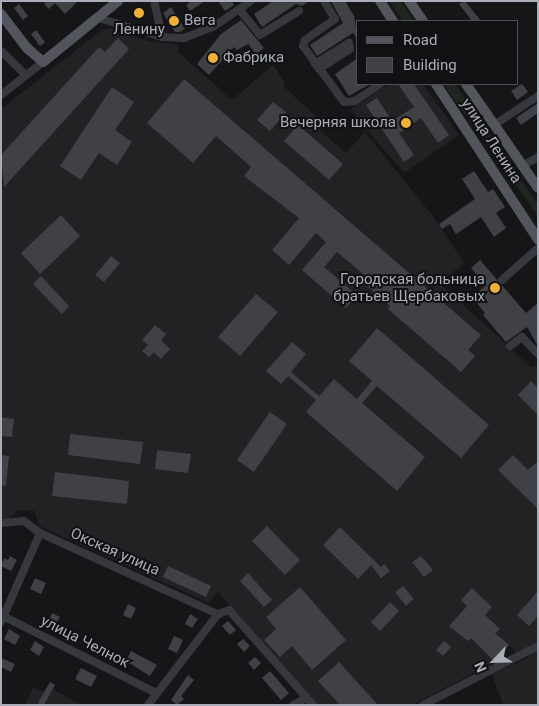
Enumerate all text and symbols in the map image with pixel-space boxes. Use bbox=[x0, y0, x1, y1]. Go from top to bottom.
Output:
marker: Ленину bbox=[133, 7, 145, 19]
place label: Вега bbox=[184, 12, 216, 30]
marker: Вега bbox=[168, 15, 180, 27]
legend bbox=[356, 20, 519, 85]
place label: Ленину bbox=[113, 21, 165, 39]
text: Road bbox=[403, 31, 437, 49]
place label: Фабрика bbox=[223, 49, 284, 67]
marker: Фабрика bbox=[207, 52, 219, 64]
text: Building bbox=[403, 56, 457, 74]
street label: улица Ленина bbox=[457, 95, 525, 187]
place label: Вечерняя школа bbox=[280, 114, 396, 132]
marker: Вечерняя школа bbox=[400, 117, 412, 129]
place label: Городская больница братьев Щербаковых bbox=[333, 270, 485, 305]
marker: Городская больница братьев Щербаковых bbox=[489, 282, 501, 294]
street label: Окская улица bbox=[68, 524, 162, 580]
street label: улица Челнок bbox=[38, 612, 132, 672]
north arrow bbox=[469, 636, 519, 686]
text: N bbox=[471, 659, 490, 675]

